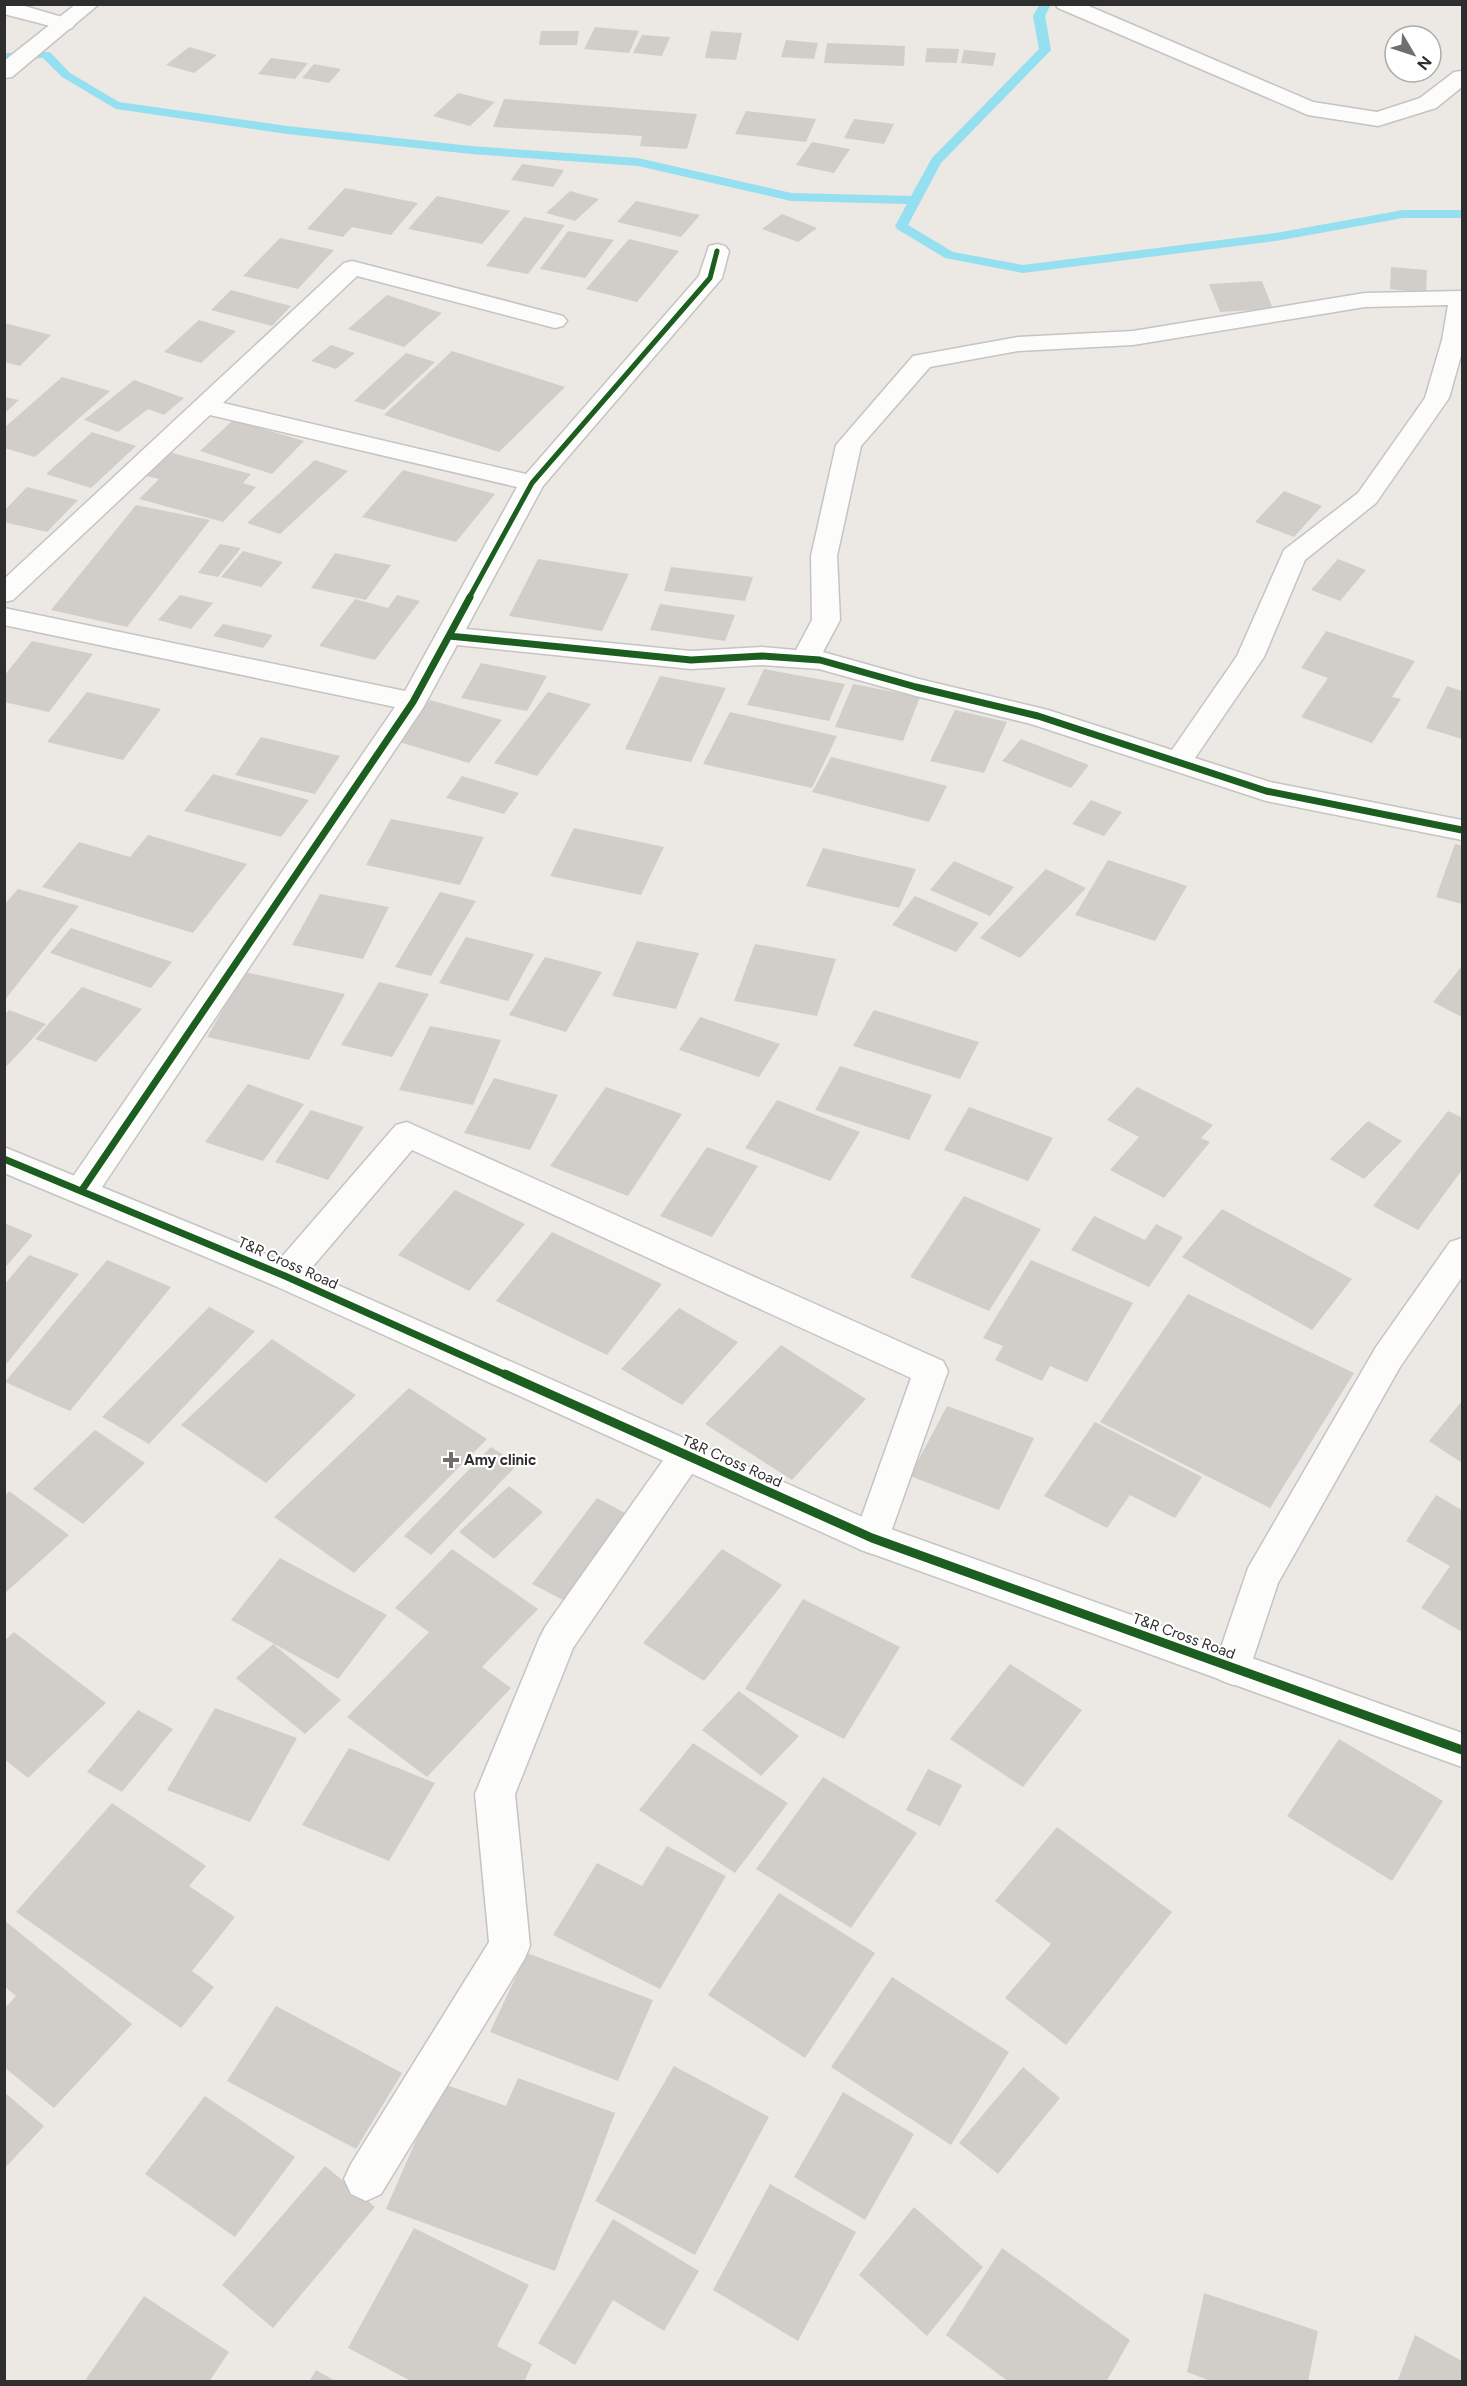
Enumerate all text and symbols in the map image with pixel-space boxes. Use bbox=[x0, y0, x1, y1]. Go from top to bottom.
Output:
north arrow bbox=[1383, 24, 1443, 84]
text: N bbox=[1413, 52, 1436, 74]
street label: T&R Cross Road bbox=[235, 1233, 341, 1293]
street label: T&R Cross Road bbox=[679, 1431, 785, 1491]
marker: Amy clinic bbox=[442, 1451, 460, 1469]
place label: Amy clinic bbox=[464, 1451, 536, 1469]
street label: T&R Cross Road bbox=[1130, 1609, 1238, 1663]

